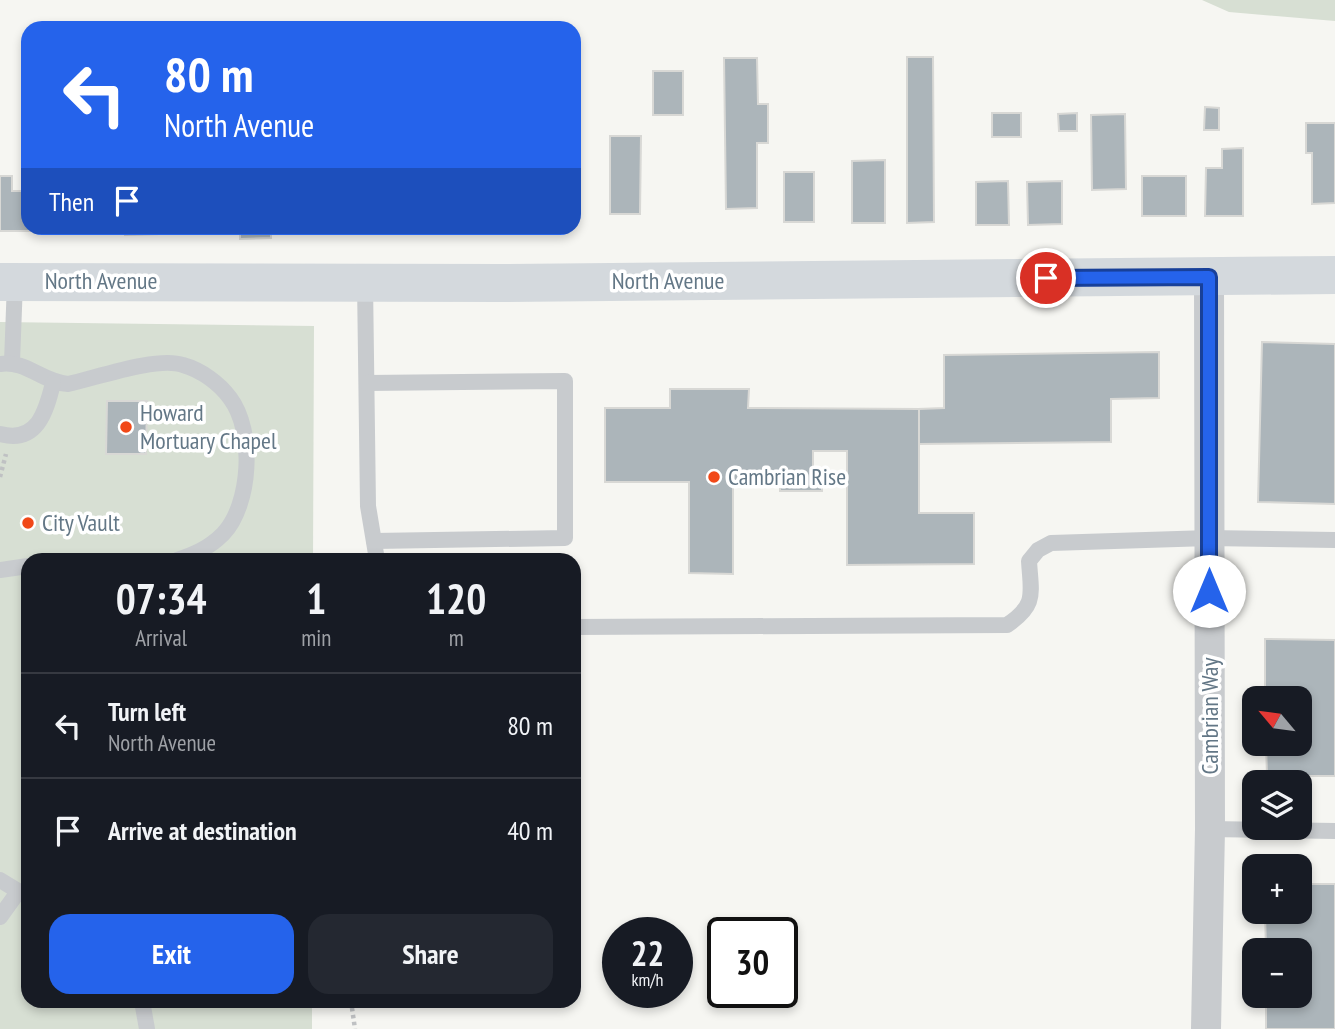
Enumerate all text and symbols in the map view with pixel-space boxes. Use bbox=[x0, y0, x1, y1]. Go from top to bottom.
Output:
text: 80 m bbox=[164, 42, 253, 106]
icon: left bbox=[49, 49, 140, 140]
text: North Avenue bbox=[164, 104, 314, 146]
icon: arrive bbox=[108, 182, 146, 220]
text: Then bbox=[49, 185, 94, 218]
pin bbox=[1016, 248, 1076, 308]
icon: arrive bbox=[1027, 259, 1065, 297]
street label: North Avenue bbox=[45, 265, 157, 296]
street label: North Avenue bbox=[612, 265, 724, 296]
place label: Howard Mortuary Chapel bbox=[140, 397, 277, 456]
marker: Howard Mortuary Chapel bbox=[118, 419, 134, 435]
place label: Cambrian Rise bbox=[728, 461, 846, 492]
marker: Cambrian Rise bbox=[706, 469, 722, 485]
place label: City Vault bbox=[42, 507, 120, 538]
marker: City Vault bbox=[20, 515, 36, 531]
position arrow bbox=[1172, 554, 1246, 628]
text: 07:34 bbox=[116, 571, 207, 626]
text: 1 bbox=[306, 571, 326, 626]
text: 120 bbox=[426, 571, 486, 626]
text: Arrival bbox=[135, 623, 187, 652]
text: min bbox=[301, 623, 331, 652]
text: m bbox=[449, 623, 464, 652]
street label: Cambrian Way bbox=[1194, 658, 1225, 774]
north arrow bbox=[1242, 686, 1312, 756]
map controls bbox=[1242, 686, 1312, 1008]
text: Turn left bbox=[108, 695, 186, 728]
icon: left bbox=[49, 707, 87, 745]
text: 80 m bbox=[507, 709, 553, 742]
text: North Avenue bbox=[108, 728, 216, 757]
button: layers bbox=[1242, 770, 1312, 840]
icon: arrive bbox=[49, 812, 87, 850]
text: Arrive at destination bbox=[108, 814, 297, 847]
text: 40 m bbox=[507, 814, 553, 847]
button: + bbox=[1242, 854, 1312, 924]
button: Exit bbox=[49, 914, 294, 994]
button: Share bbox=[308, 914, 553, 994]
speed limit sign: 30 bbox=[707, 917, 798, 1008]
text: 22 bbox=[631, 930, 664, 976]
button: − bbox=[1242, 938, 1312, 1008]
text: km/h bbox=[632, 968, 663, 991]

